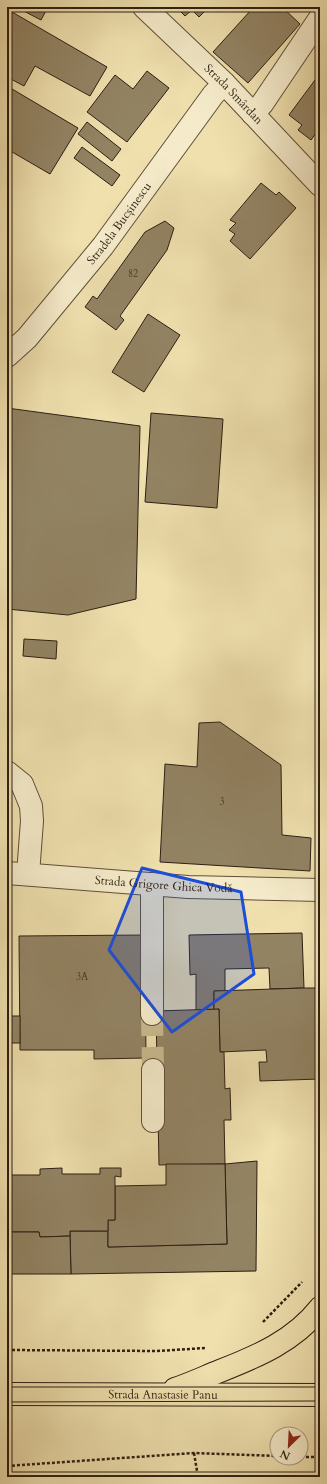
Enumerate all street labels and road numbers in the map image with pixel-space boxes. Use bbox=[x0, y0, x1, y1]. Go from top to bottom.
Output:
street label: Strada Smârdan bbox=[201, 60, 267, 128]
street label: Stradela Bucșinescu bbox=[83, 179, 155, 268]
street label: Strada Grigore Ghica Vodă bbox=[94, 872, 234, 896]
street label: Strada Anastasie Panu bbox=[108, 1386, 218, 1403]

